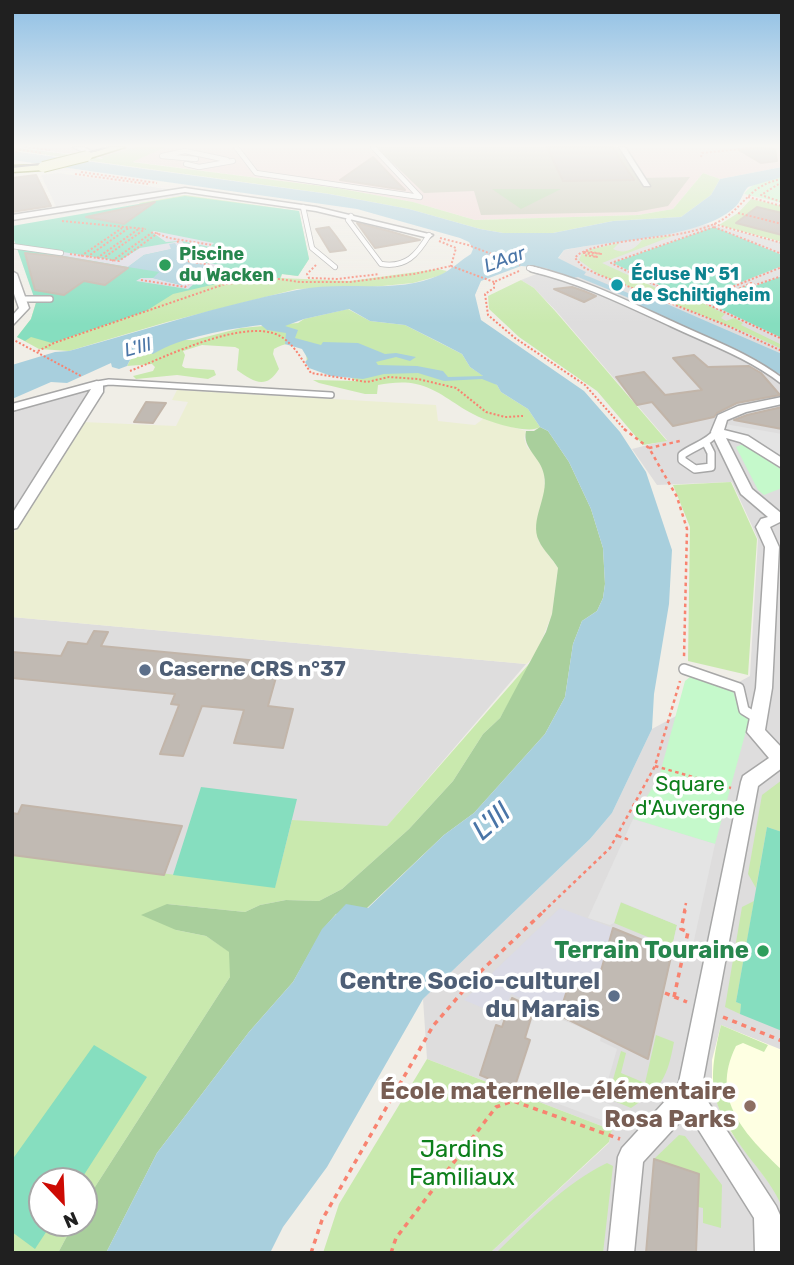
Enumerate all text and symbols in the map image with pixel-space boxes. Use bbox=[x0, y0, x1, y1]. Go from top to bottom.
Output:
water label: L'Aar bbox=[481, 242, 529, 278]
place label: Piscine du Wacken bbox=[179, 244, 274, 286]
marker: Piscine du Wacken bbox=[157, 257, 173, 273]
place label: Écluse N° 51 de Schiltigheim bbox=[631, 264, 770, 306]
marker: Écluse N° 51 de Schiltigheim bbox=[609, 277, 625, 293]
water label: L'Ill bbox=[122, 333, 154, 363]
place label: Caserne CRS n°37 bbox=[159, 657, 346, 683]
marker: Caserne CRS n°37 bbox=[137, 662, 153, 678]
park label: Square d'Auvergne bbox=[635, 772, 745, 822]
water label: L'Ill bbox=[466, 796, 518, 848]
place label: Terrain Touraine bbox=[554, 937, 749, 965]
marker: Terrain Touraine bbox=[755, 943, 771, 959]
place label: Centre Socio-culturel du Marais bbox=[340, 968, 600, 1024]
marker: Centre Socio-culturel du Marais bbox=[606, 988, 622, 1004]
place label: École maternelle-élémentaire Rosa Parks bbox=[380, 1078, 736, 1134]
marker: École maternelle-élémentaire Rosa Parks bbox=[742, 1098, 758, 1114]
park label: Jardins Familiaux bbox=[409, 1136, 515, 1192]
north arrow bbox=[28, 1167, 98, 1237]
text: N bbox=[60, 1207, 81, 1233]

